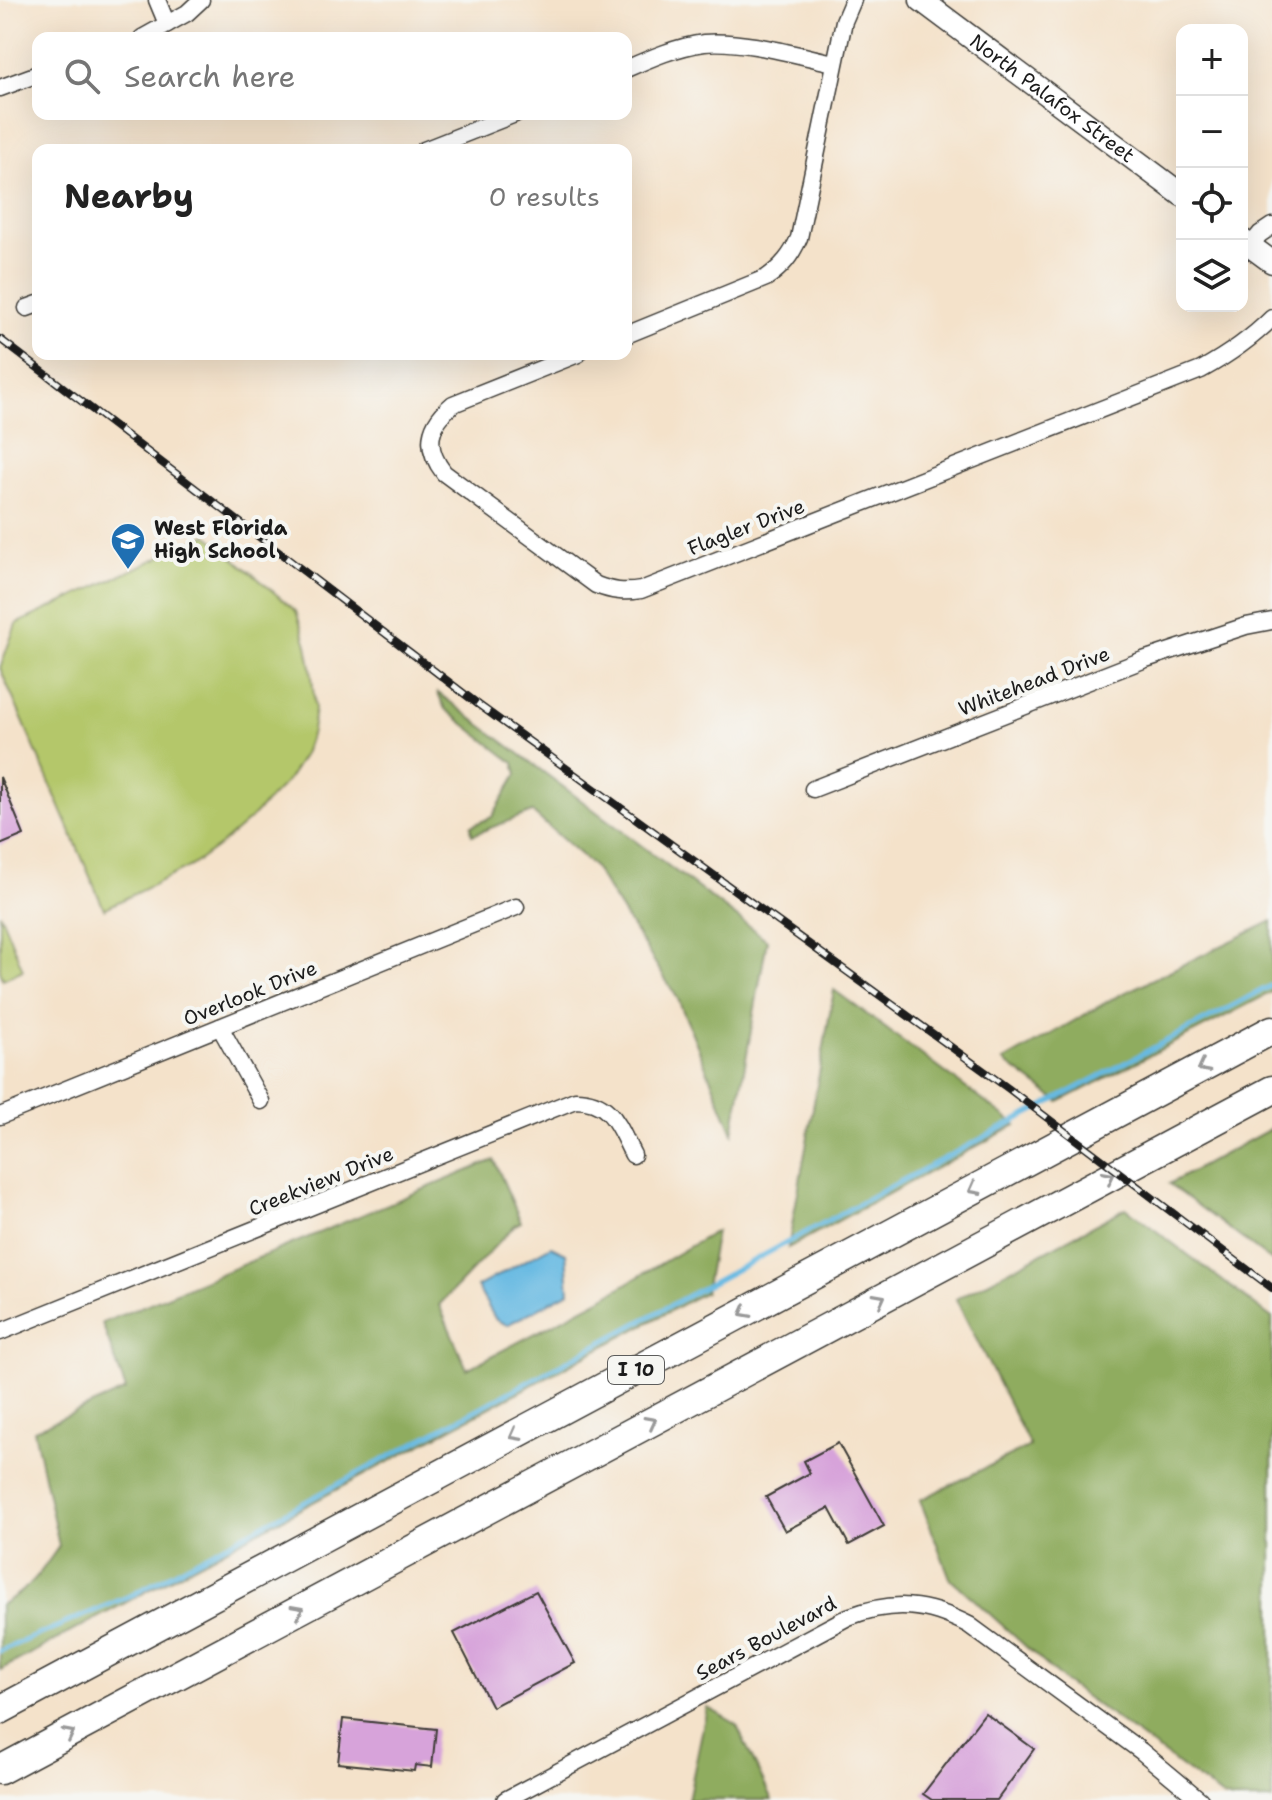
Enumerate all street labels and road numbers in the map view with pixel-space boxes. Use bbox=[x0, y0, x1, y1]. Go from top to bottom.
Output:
street label: North Palafox Street bbox=[965, 28, 1140, 168]
street label: Flagler Drive bbox=[684, 493, 808, 561]
street label: Whitehead Drive bbox=[955, 640, 1113, 722]
street label: Overlook Drive bbox=[179, 954, 321, 1032]
street label: Creekview Drive bbox=[245, 1140, 397, 1222]
road number: I 10 bbox=[608, 1356, 664, 1384]
street label: Sears Boulevard bbox=[691, 1590, 841, 1686]

